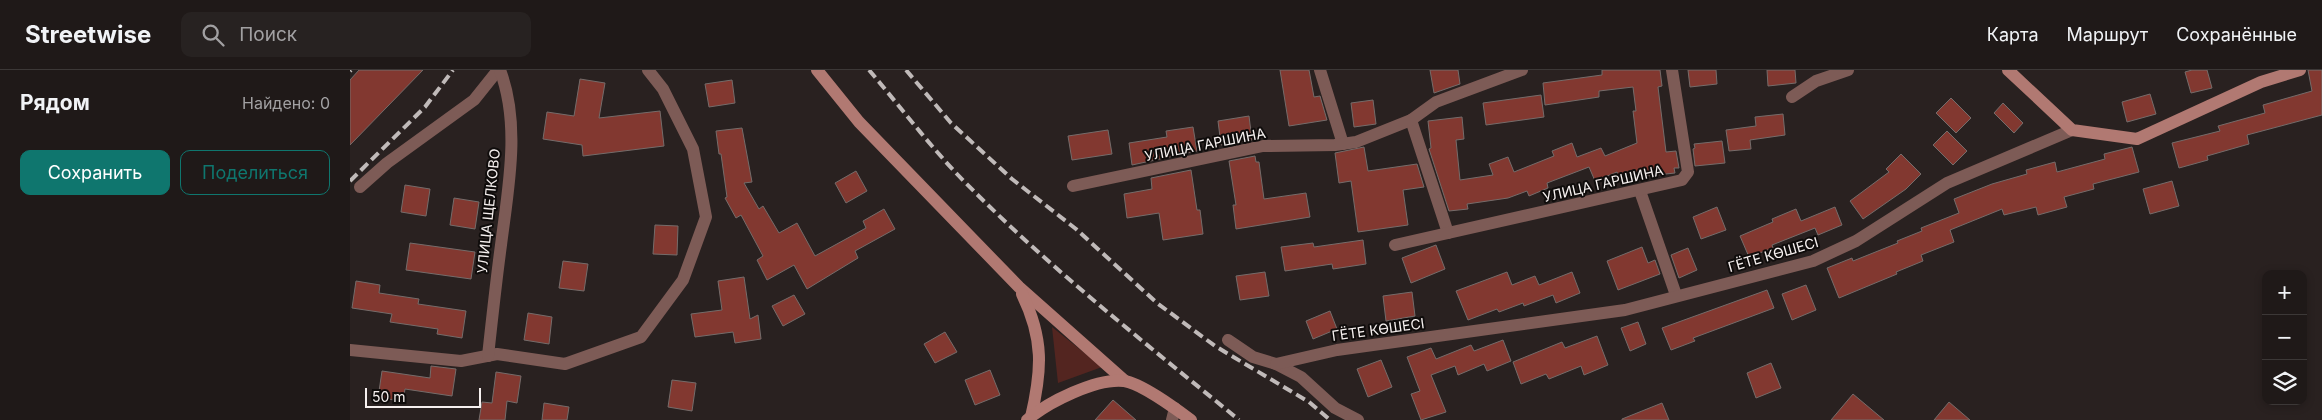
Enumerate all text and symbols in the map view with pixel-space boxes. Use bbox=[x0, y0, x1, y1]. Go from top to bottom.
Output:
search box bbox=[181, 12, 531, 57]
text: Streetwise bbox=[25, 20, 151, 49]
icon: search bbox=[199, 21, 227, 49]
text: Поиск bbox=[239, 23, 297, 46]
text: Карта bbox=[1987, 24, 2039, 45]
text: Маршрут bbox=[2067, 24, 2148, 45]
text: Сохранённые bbox=[2176, 24, 2297, 45]
text: Рядом bbox=[20, 90, 90, 115]
text: Найдено: 0 bbox=[242, 93, 330, 113]
street label: УЛИЦА ГАРШИНА bbox=[1143, 124, 1267, 164]
street label: УЛИЦА ЩЕЛКОВО bbox=[473, 148, 503, 274]
button: Сохранить bbox=[20, 150, 170, 195]
button: Поделиться bbox=[180, 150, 330, 195]
street label: УЛИЦА ГАРШИНА bbox=[1541, 161, 1665, 205]
street label: ГЁТЕ КӨШЕСІ bbox=[1726, 233, 1820, 275]
map controls bbox=[2262, 270, 2307, 405]
button: + bbox=[2262, 270, 2307, 315]
street label: ГЁТЕ КӨШЕСІ bbox=[1331, 314, 1425, 344]
button: − bbox=[2262, 315, 2307, 360]
button: layers bbox=[2262, 360, 2307, 405]
scale bar bbox=[365, 385, 481, 408]
text: 50 m bbox=[372, 388, 406, 405]

